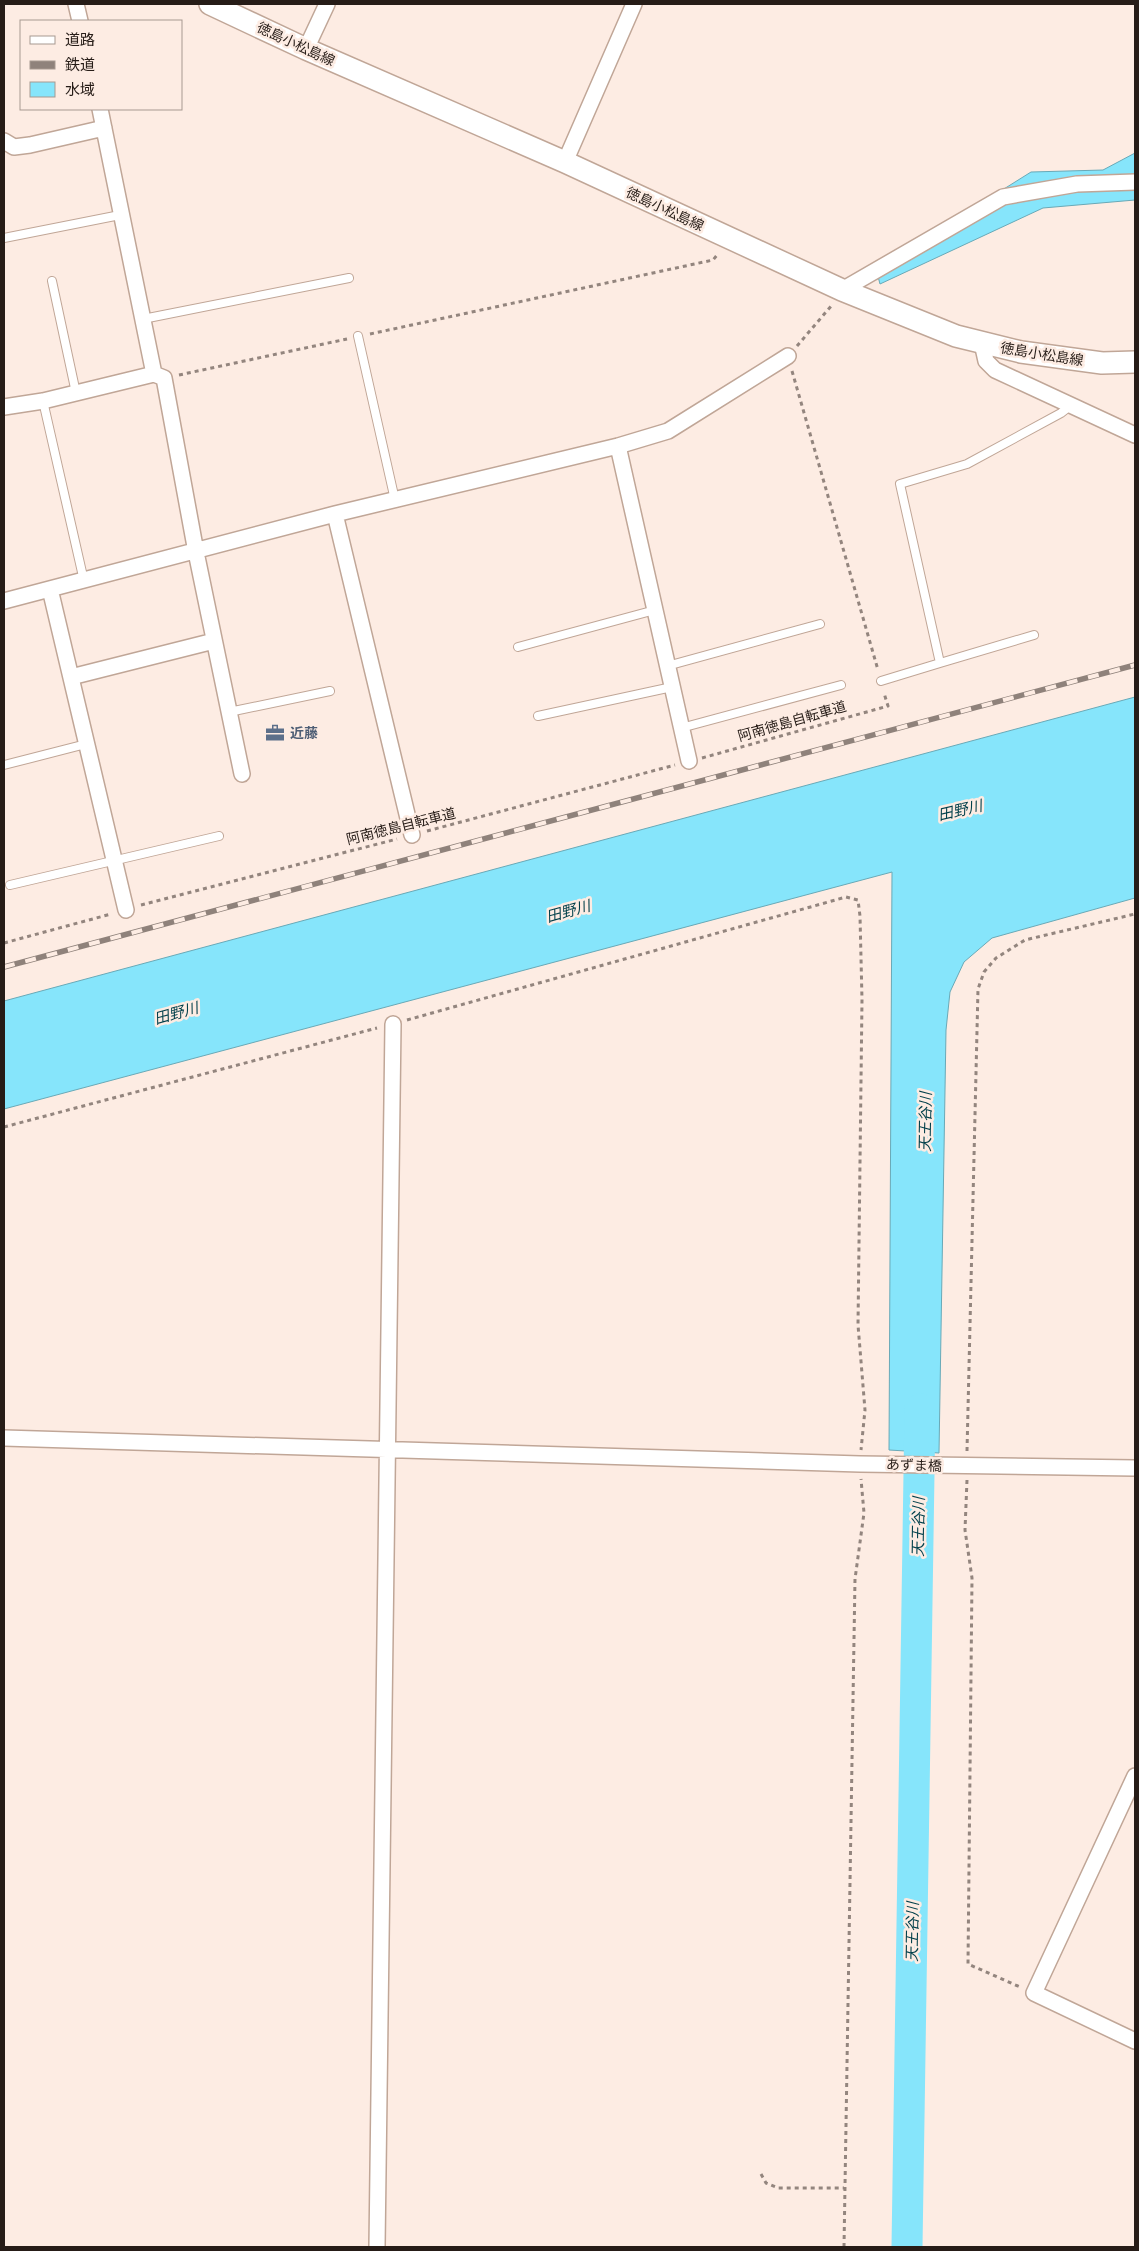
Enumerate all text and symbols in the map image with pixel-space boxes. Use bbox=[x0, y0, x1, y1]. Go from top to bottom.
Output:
street label: 徳島小松島線 bbox=[255, 19, 337, 69]
legend bbox=[20, 20, 182, 110]
text: 道路 bbox=[65, 31, 95, 48]
text: 鉄道 bbox=[65, 56, 95, 73]
text: 水域 bbox=[65, 81, 95, 98]
street label: 徳島小松島線 bbox=[624, 184, 706, 234]
street label: 徳島小松島線 bbox=[999, 340, 1085, 368]
street label: 阿南徳島自転車道 bbox=[736, 698, 848, 744]
office icon: 近藤 bbox=[264, 722, 286, 744]
place label: 近藤 bbox=[290, 725, 318, 741]
water label: 田野川 bbox=[936, 796, 986, 823]
street label: 阿南徳島自転車道 bbox=[345, 805, 457, 847]
water label: 田野川 bbox=[544, 896, 594, 925]
water label: 田野川 bbox=[152, 998, 202, 1027]
water label: 天王谷川 bbox=[916, 1090, 934, 1152]
street label: あずま橋 bbox=[886, 1456, 942, 1474]
water label: 天王谷川 bbox=[909, 1495, 927, 1557]
water label: 天王谷川 bbox=[903, 1900, 921, 1962]

